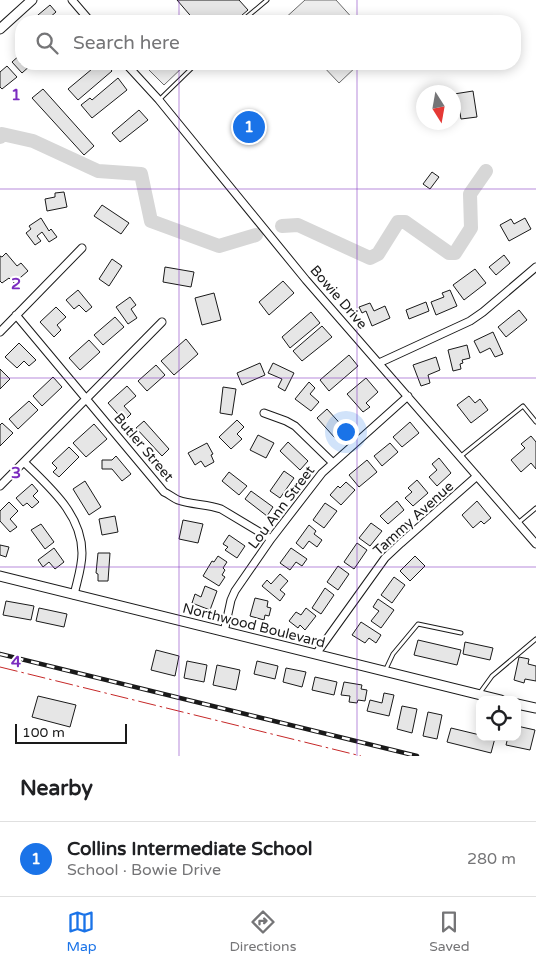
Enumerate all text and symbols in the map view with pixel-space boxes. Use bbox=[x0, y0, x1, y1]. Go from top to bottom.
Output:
search box bbox=[15, 15, 521, 70]
icon: search bbox=[33, 29, 61, 57]
text: Search here bbox=[73, 32, 180, 54]
text: 1 bbox=[11, 85, 21, 105]
north arrow bbox=[416, 85, 461, 130]
pin: 1 bbox=[233, 108, 265, 146]
street label: Bowie Drive bbox=[306, 262, 371, 333]
text: 2 bbox=[11, 274, 21, 294]
street label: Butler Street bbox=[110, 410, 178, 485]
your location bbox=[333, 419, 359, 445]
street label: Lou Ann Street bbox=[245, 462, 319, 552]
text: 3 bbox=[11, 463, 21, 483]
street label: Tammy Avenue bbox=[370, 478, 457, 559]
street label: Northwood Boulevard bbox=[181, 600, 327, 651]
text: 4 bbox=[11, 652, 21, 672]
map controls bbox=[476, 696, 521, 741]
button: locate bbox=[476, 696, 521, 741]
scale bar bbox=[15, 721, 128, 744]
text: 100 m bbox=[22, 724, 65, 741]
text: Nearby bbox=[20, 776, 93, 801]
text: Collins Intermediate School bbox=[67, 838, 312, 860]
text: 1 bbox=[31, 849, 41, 869]
text: 280 m bbox=[467, 849, 516, 869]
text: School · Bowie Drive bbox=[67, 860, 221, 880]
tab: Map bbox=[66, 908, 97, 955]
tab: Directions bbox=[229, 908, 296, 955]
tab: Saved bbox=[429, 908, 470, 955]

